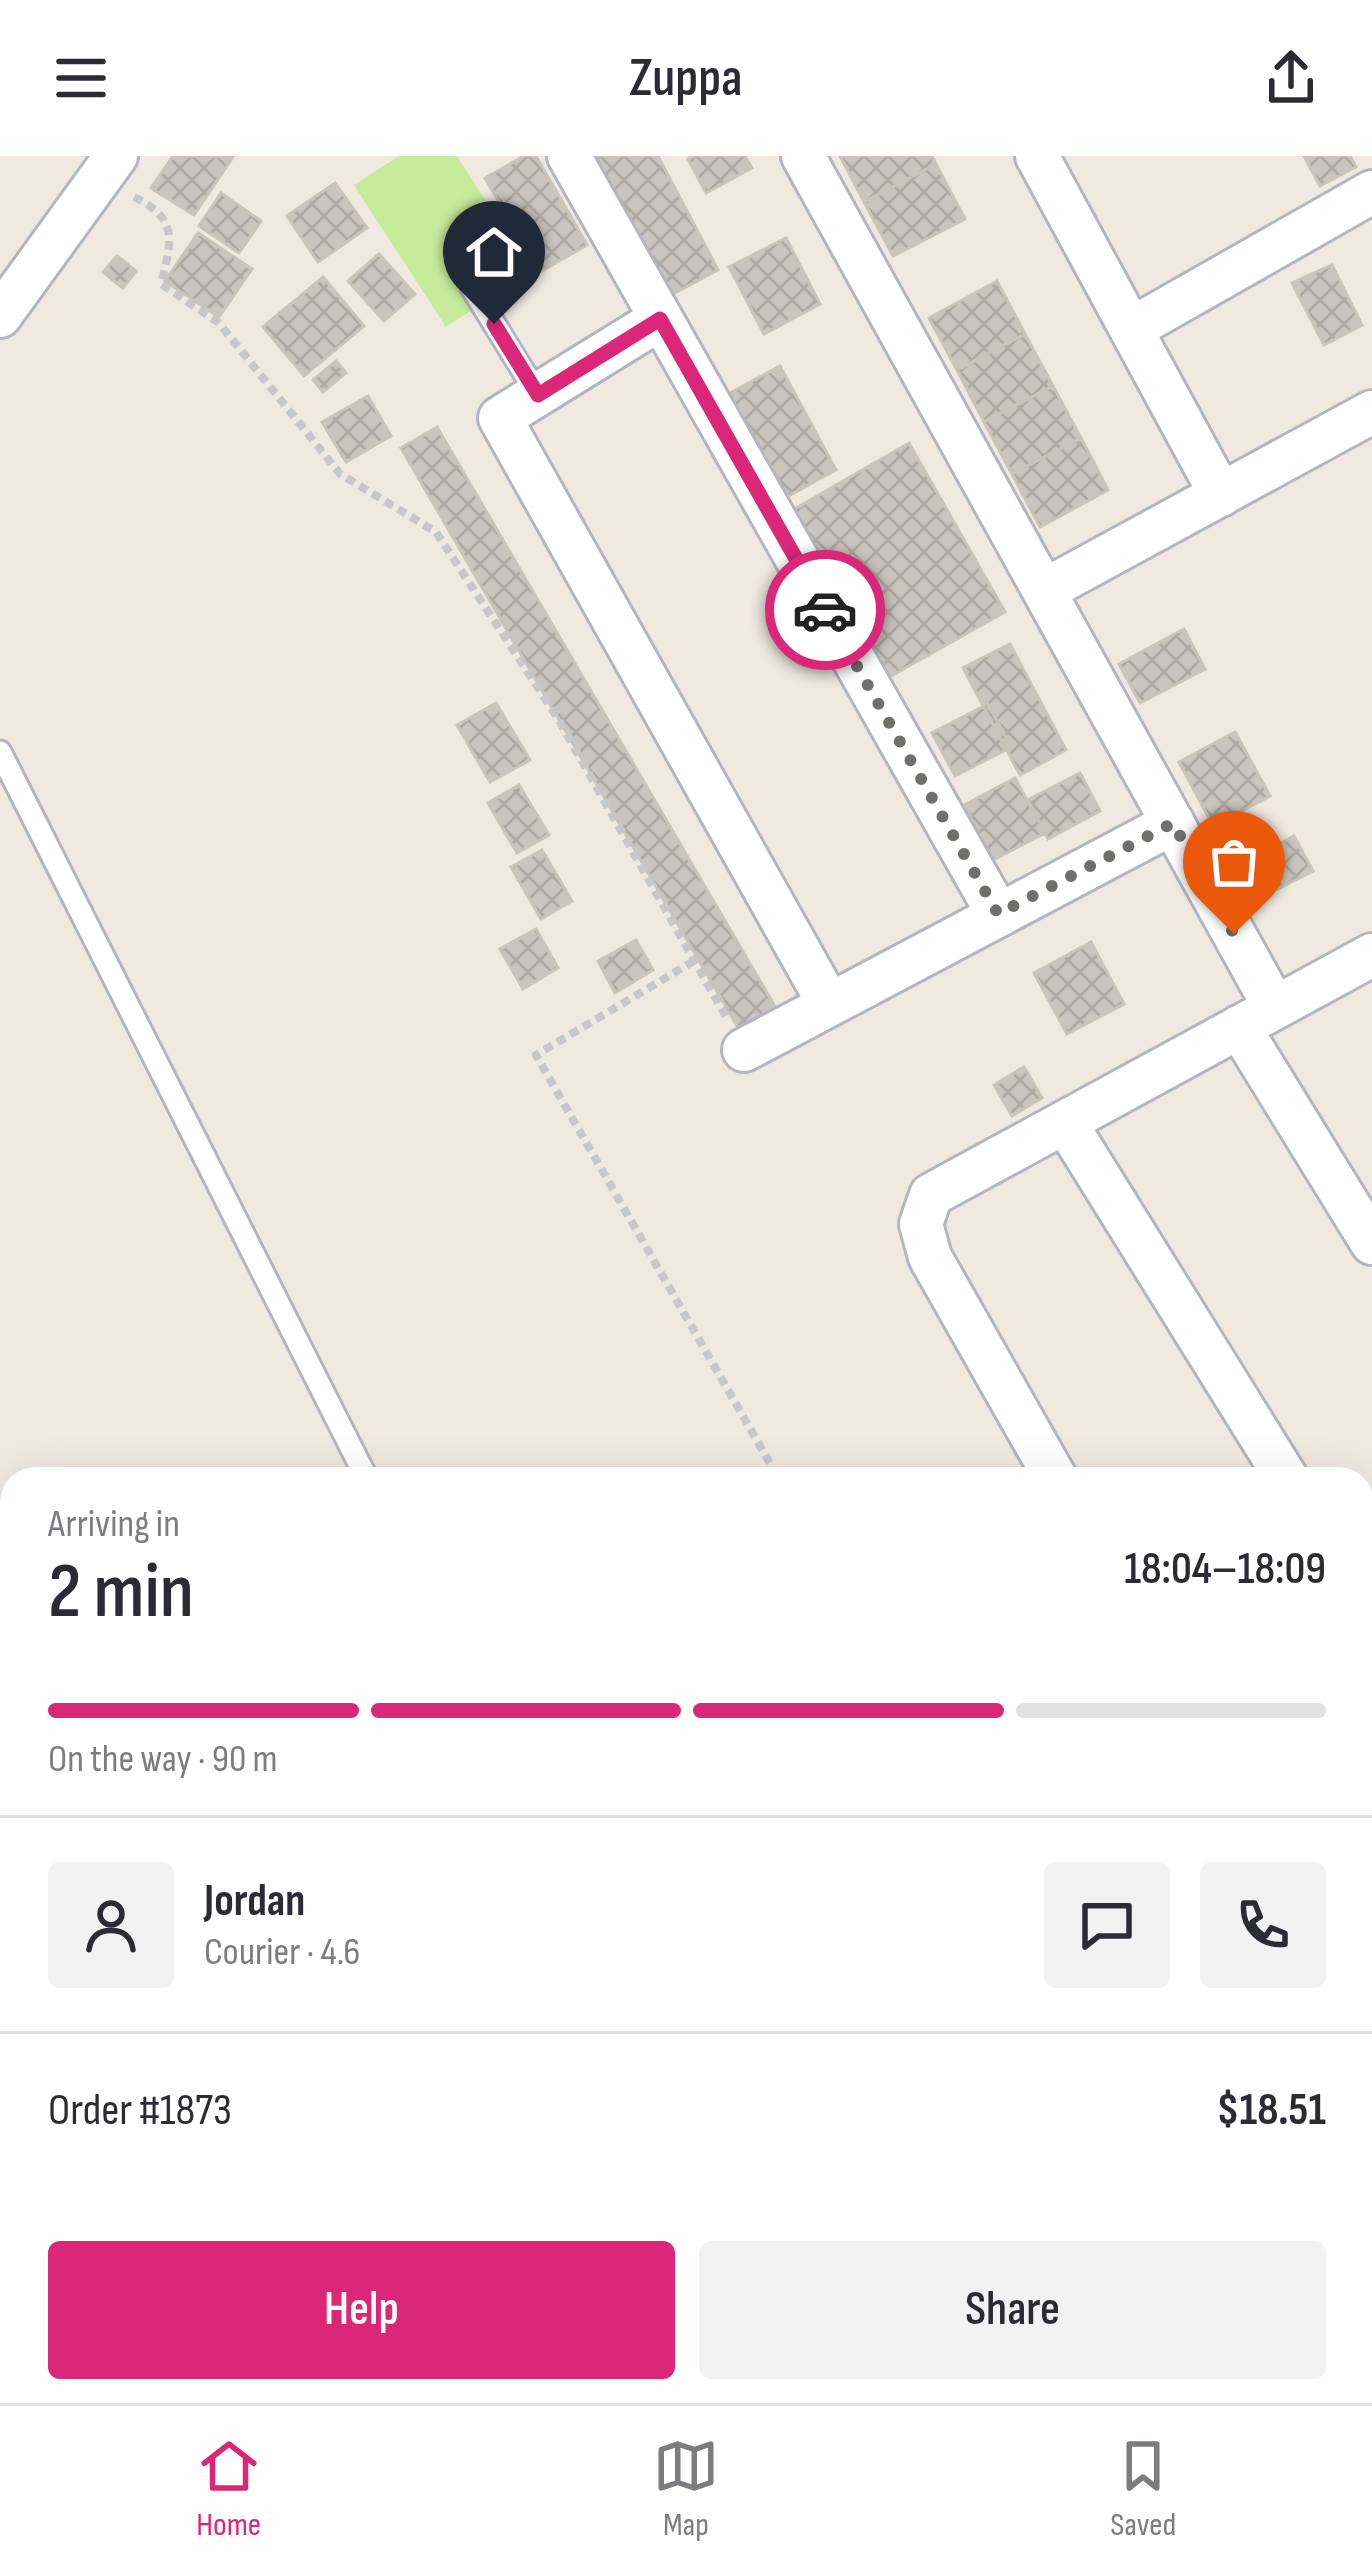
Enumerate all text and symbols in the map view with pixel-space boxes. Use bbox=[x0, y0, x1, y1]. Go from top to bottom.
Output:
icon: menu bbox=[48, 45, 114, 111]
icon: share bbox=[1258, 45, 1324, 111]
text: Zuppa bbox=[629, 46, 743, 111]
pin bbox=[443, 201, 545, 324]
icon: home bbox=[461, 219, 527, 285]
courier bbox=[765, 550, 885, 670]
icon: car bbox=[792, 577, 858, 643]
pin bbox=[1183, 811, 1285, 934]
icon: bag bbox=[1201, 829, 1267, 895]
text: Arriving in bbox=[48, 1501, 180, 1548]
text: 18:04–18:09 bbox=[1124, 1542, 1326, 1597]
text: 2 min bbox=[48, 1546, 194, 1639]
text: On the way · 90 m bbox=[48, 1736, 278, 1783]
button: person bbox=[48, 1862, 174, 1988]
button: chat bbox=[1044, 1862, 1170, 1988]
button: phone bbox=[1200, 1862, 1326, 1988]
text: Jordan bbox=[204, 1874, 305, 1929]
text: Courier · 4.6 bbox=[204, 1929, 360, 1976]
text: Order #1873 bbox=[48, 2083, 232, 2138]
text: $18.51 bbox=[1217, 2083, 1326, 2138]
button: Help bbox=[48, 2241, 675, 2379]
button: Share bbox=[699, 2241, 1326, 2379]
tab: Home bbox=[196, 2433, 262, 2545]
tab: Map bbox=[653, 2433, 719, 2545]
tab: Saved bbox=[1110, 2433, 1176, 2545]

